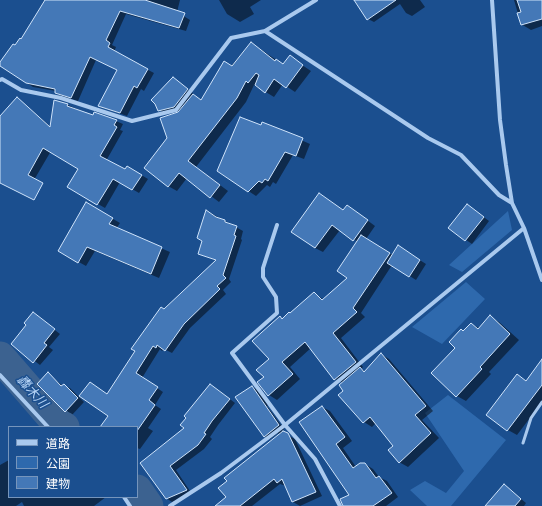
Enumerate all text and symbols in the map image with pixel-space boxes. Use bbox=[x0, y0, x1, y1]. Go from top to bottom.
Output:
water label: 轟木川 bbox=[13, 372, 51, 412]
legend bbox=[8, 426, 138, 498]
text: 道路 bbox=[46, 436, 70, 451]
text: 公園 bbox=[46, 456, 70, 471]
text: 建物 bbox=[46, 476, 70, 491]

